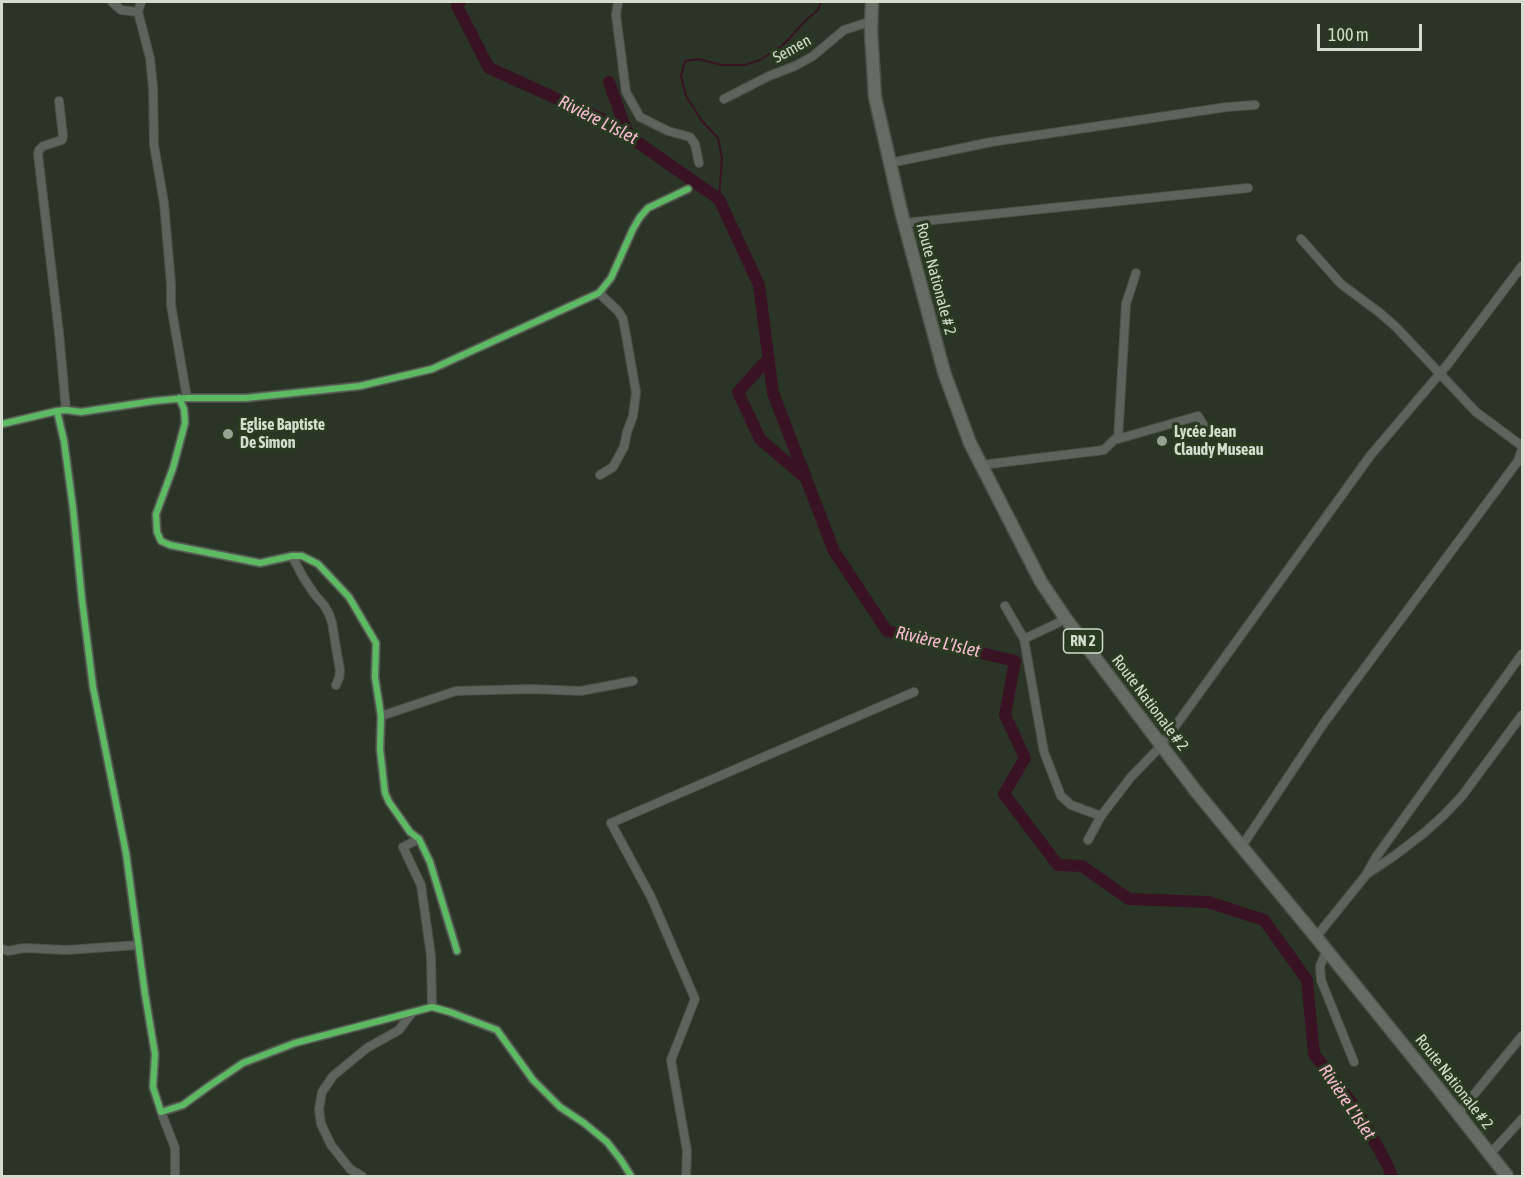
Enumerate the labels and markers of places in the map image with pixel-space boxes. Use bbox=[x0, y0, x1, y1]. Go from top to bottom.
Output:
place label: Eglise Baptiste De Simon bbox=[240, 415, 325, 453]
place label: Lycée Jean Claudy Museau bbox=[1174, 422, 1264, 460]
marker: Eglise Baptiste De Simon bbox=[221, 427, 235, 441]
marker: Lycée Jean Claudy Museau bbox=[1155, 434, 1169, 448]

